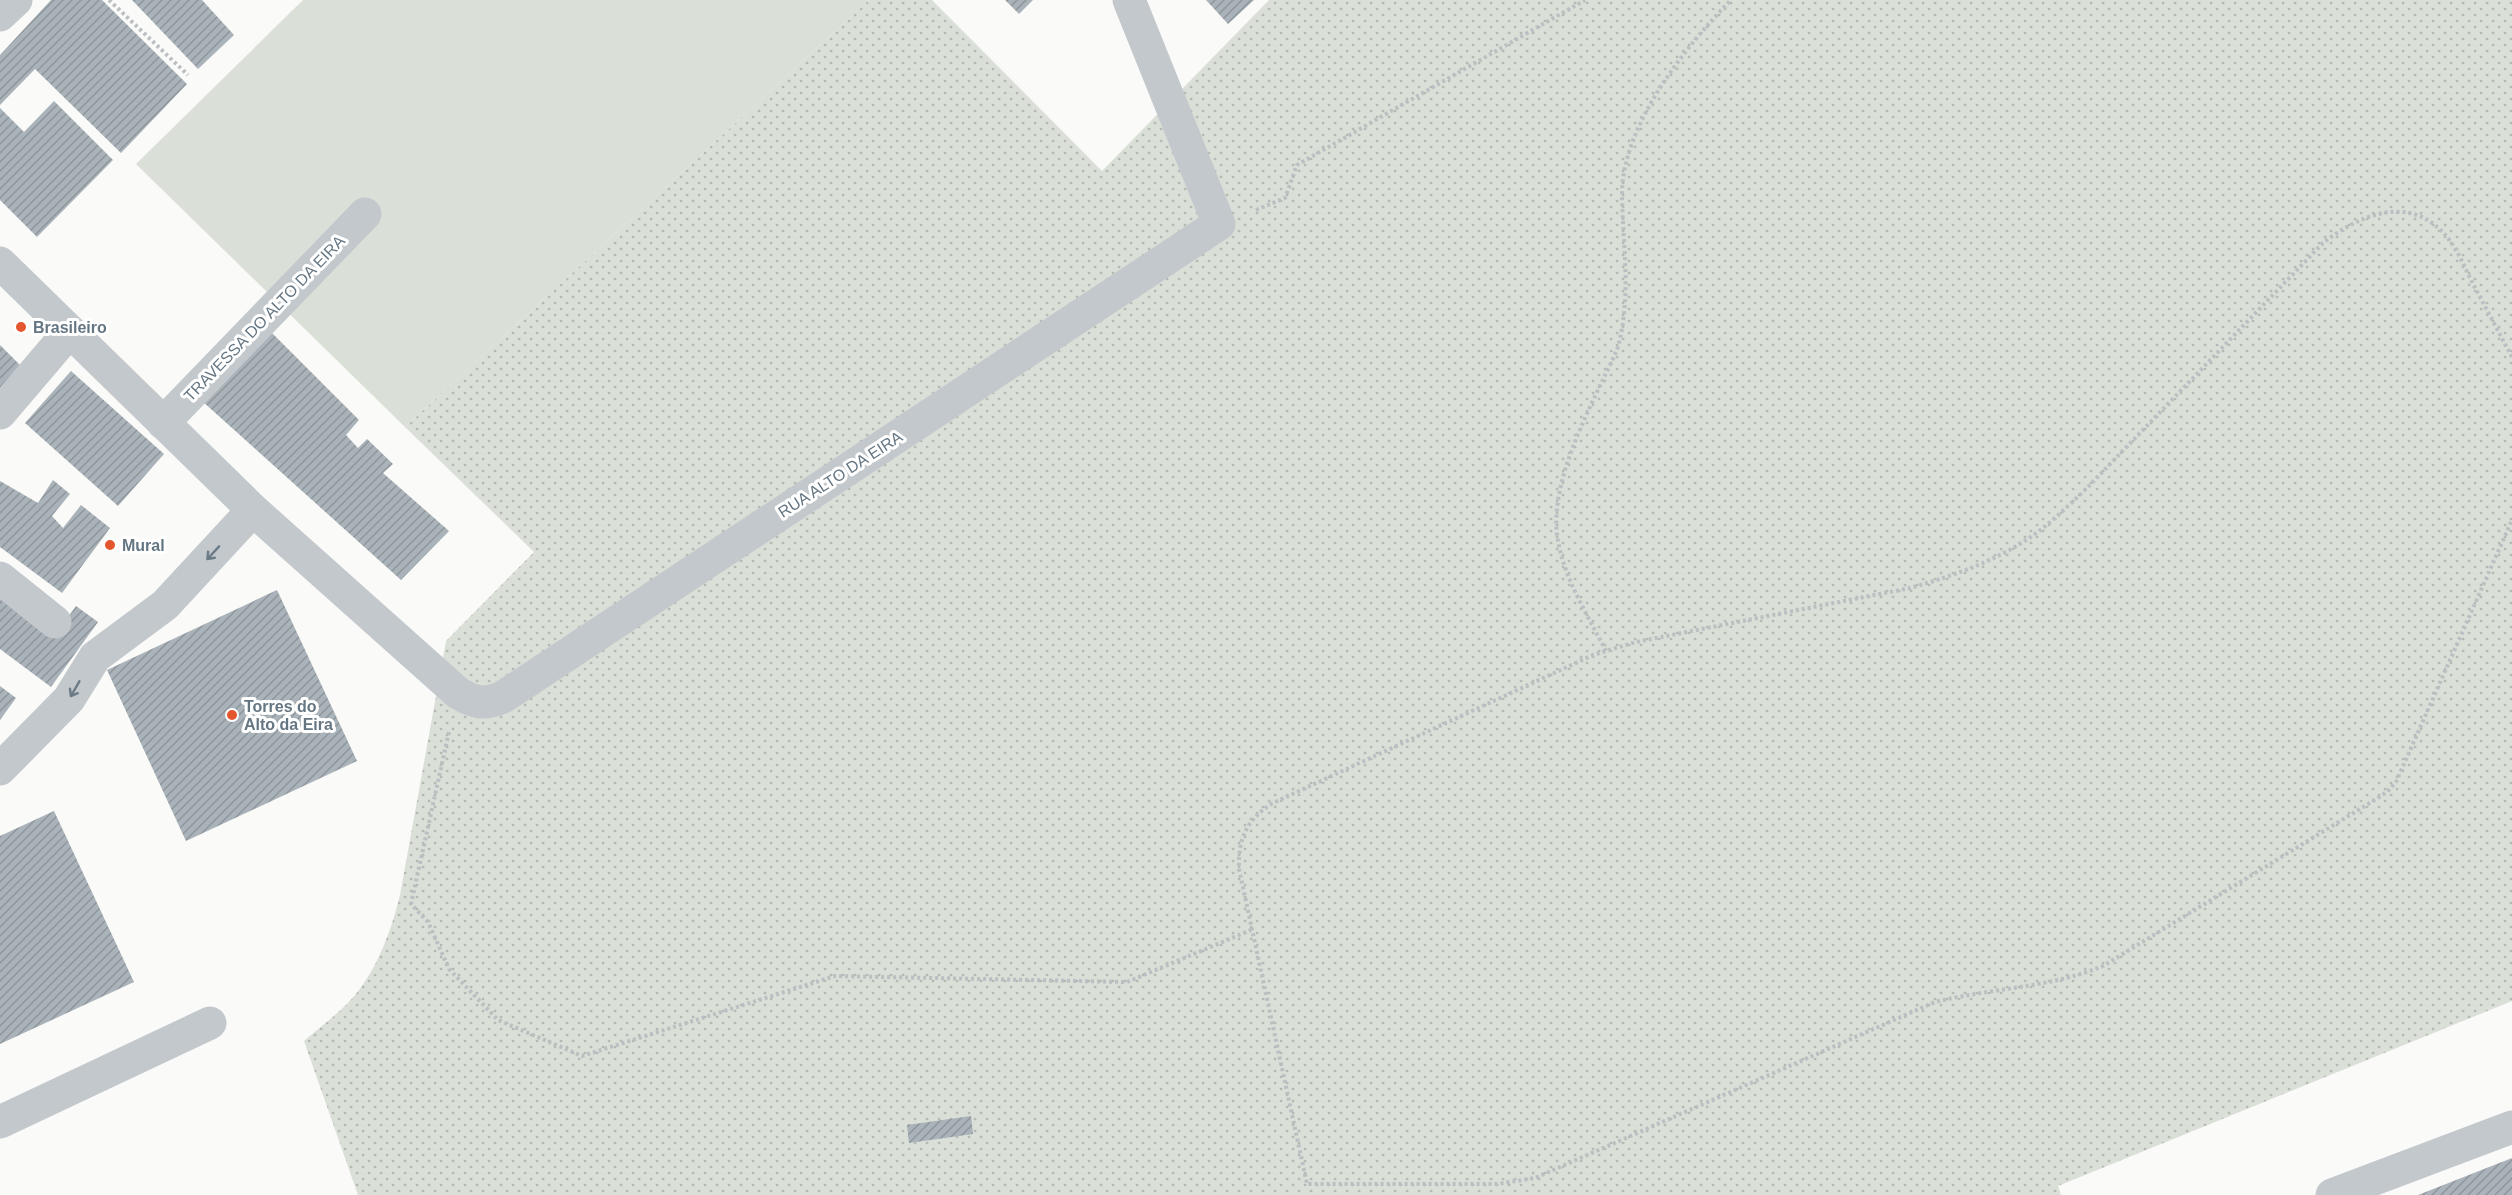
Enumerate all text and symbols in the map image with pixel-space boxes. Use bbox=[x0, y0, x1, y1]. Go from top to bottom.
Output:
street label: TRAVESSA DO ALTO DA EIRA bbox=[181, 232, 348, 405]
place label: Brasileiro bbox=[33, 319, 107, 336]
marker: Brasileiro bbox=[14, 320, 28, 334]
street label: RUA ALTO DA EIRA bbox=[775, 428, 906, 521]
place label: Mural bbox=[122, 537, 165, 554]
marker: Mural bbox=[103, 538, 117, 552]
one-way arrow bbox=[206, 545, 220, 560]
one-way arrow bbox=[69, 679, 80, 697]
place label: Torres do Alto da Eira bbox=[244, 698, 333, 733]
marker: Torres do Alto da Eira bbox=[225, 708, 239, 722]

